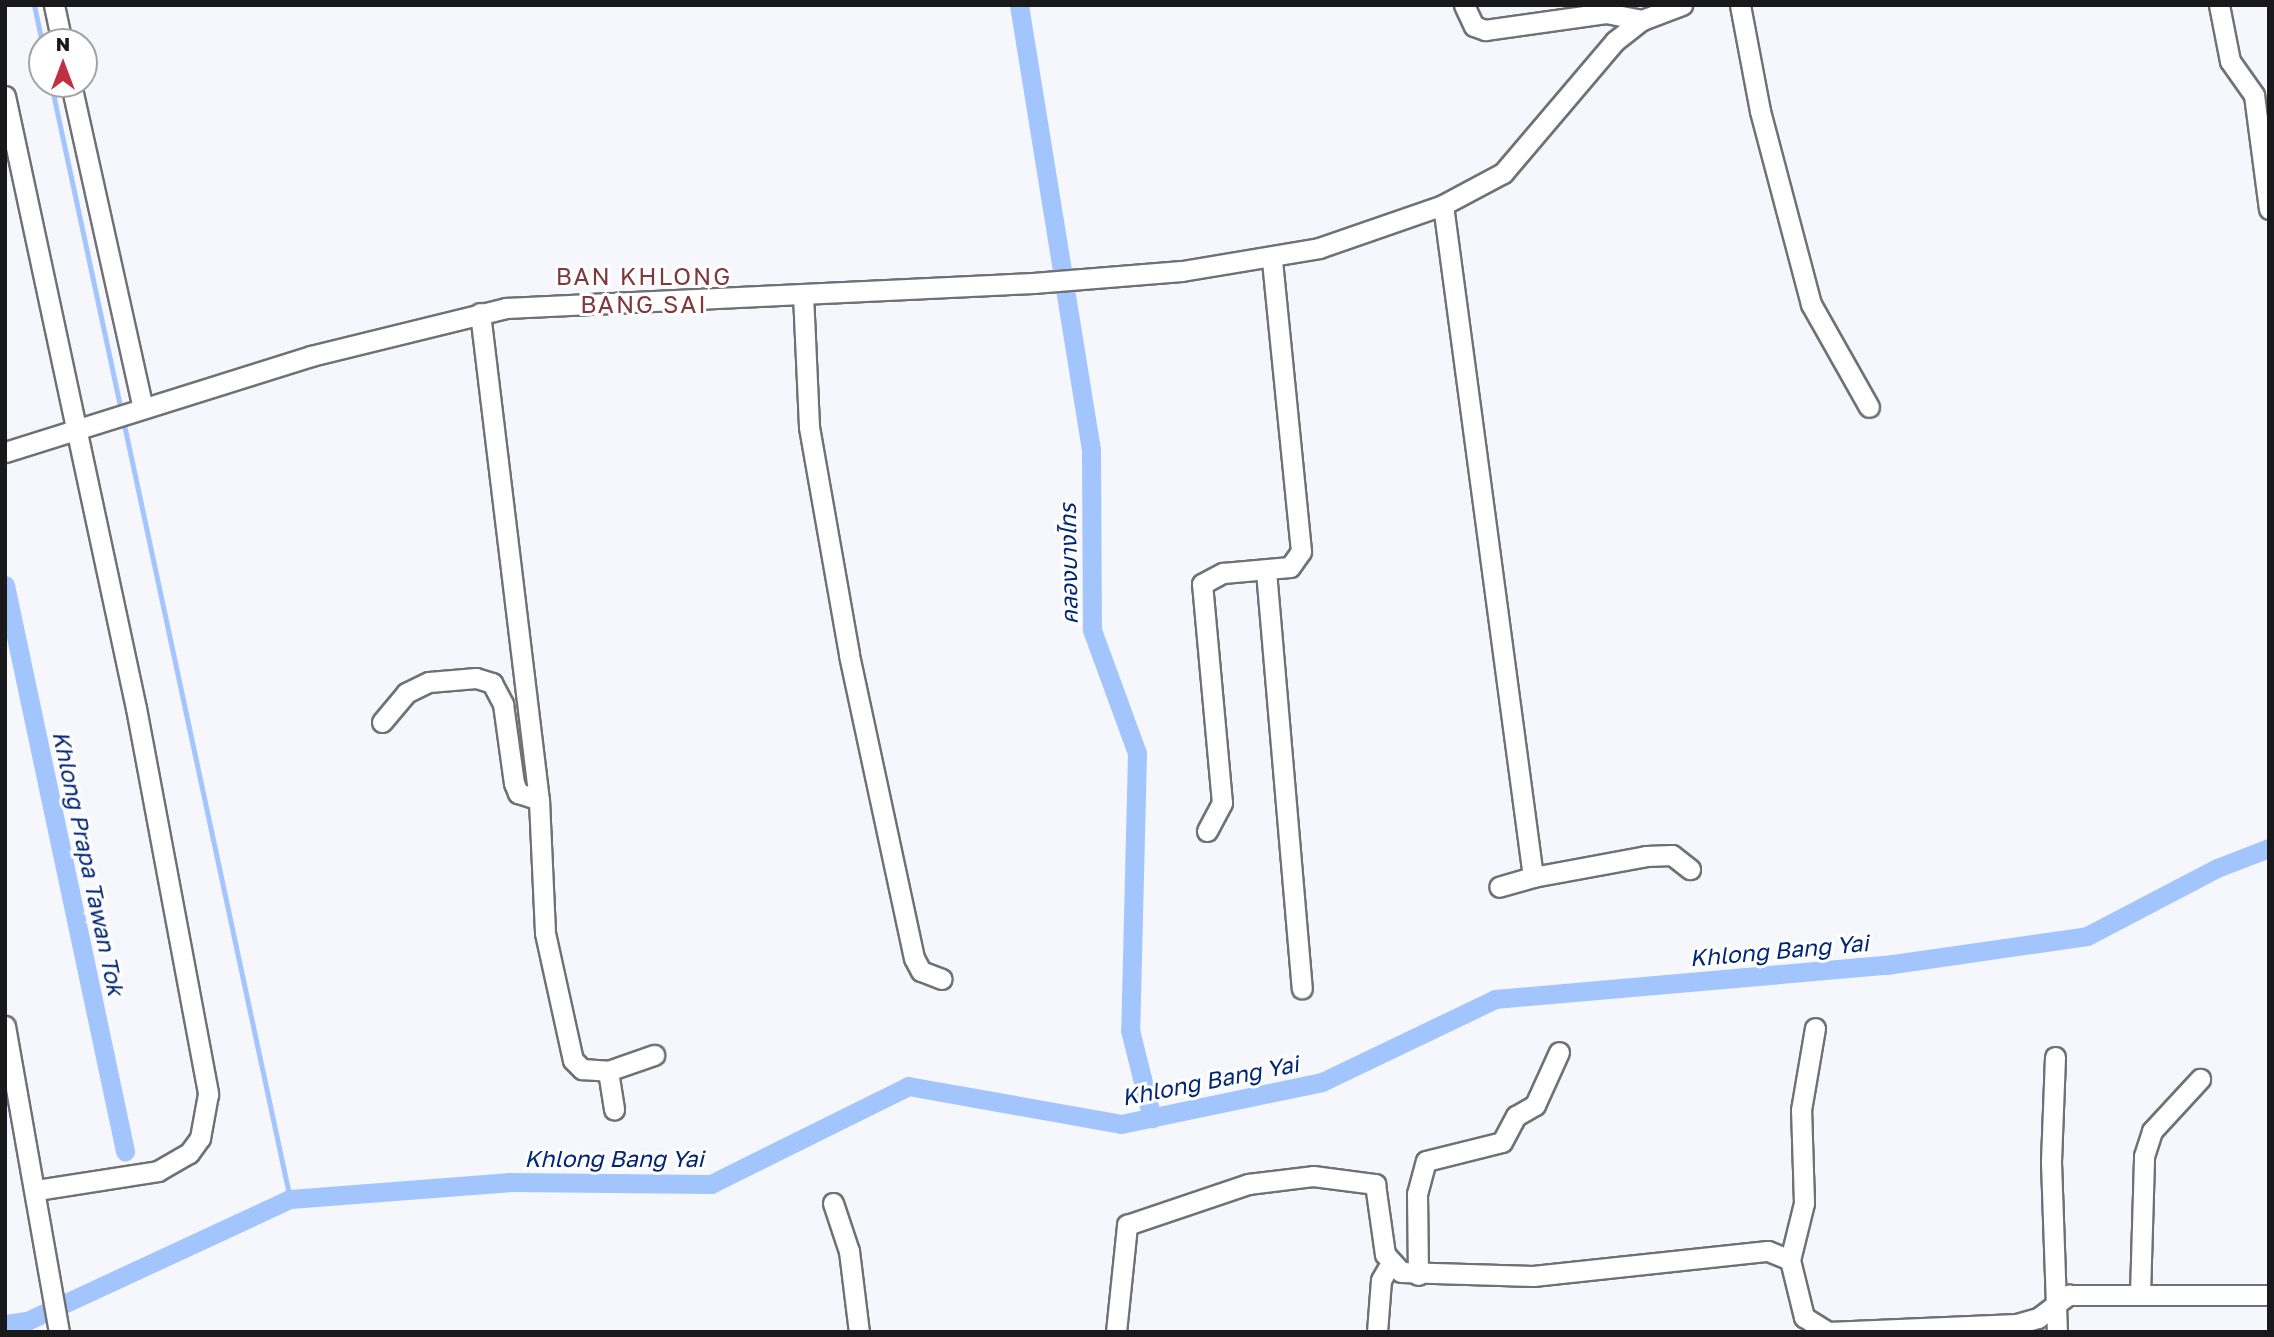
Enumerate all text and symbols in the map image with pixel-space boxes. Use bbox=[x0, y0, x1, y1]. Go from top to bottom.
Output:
north arrow bbox=[28, 28, 98, 98]
text: N bbox=[56, 32, 70, 55]
district label: BAN KHLONG BANG SAI bbox=[557, 262, 731, 318]
water label: คลองบางไทร bbox=[1053, 503, 1083, 625]
water label: Khlong Prapa Tawan Tok bbox=[47, 728, 131, 998]
water label: Khlong Bang Yai bbox=[1688, 928, 1870, 972]
water label: Khlong Bang Yai bbox=[1119, 1049, 1301, 1111]
water label: Khlong Bang Yai bbox=[524, 1144, 704, 1172]

